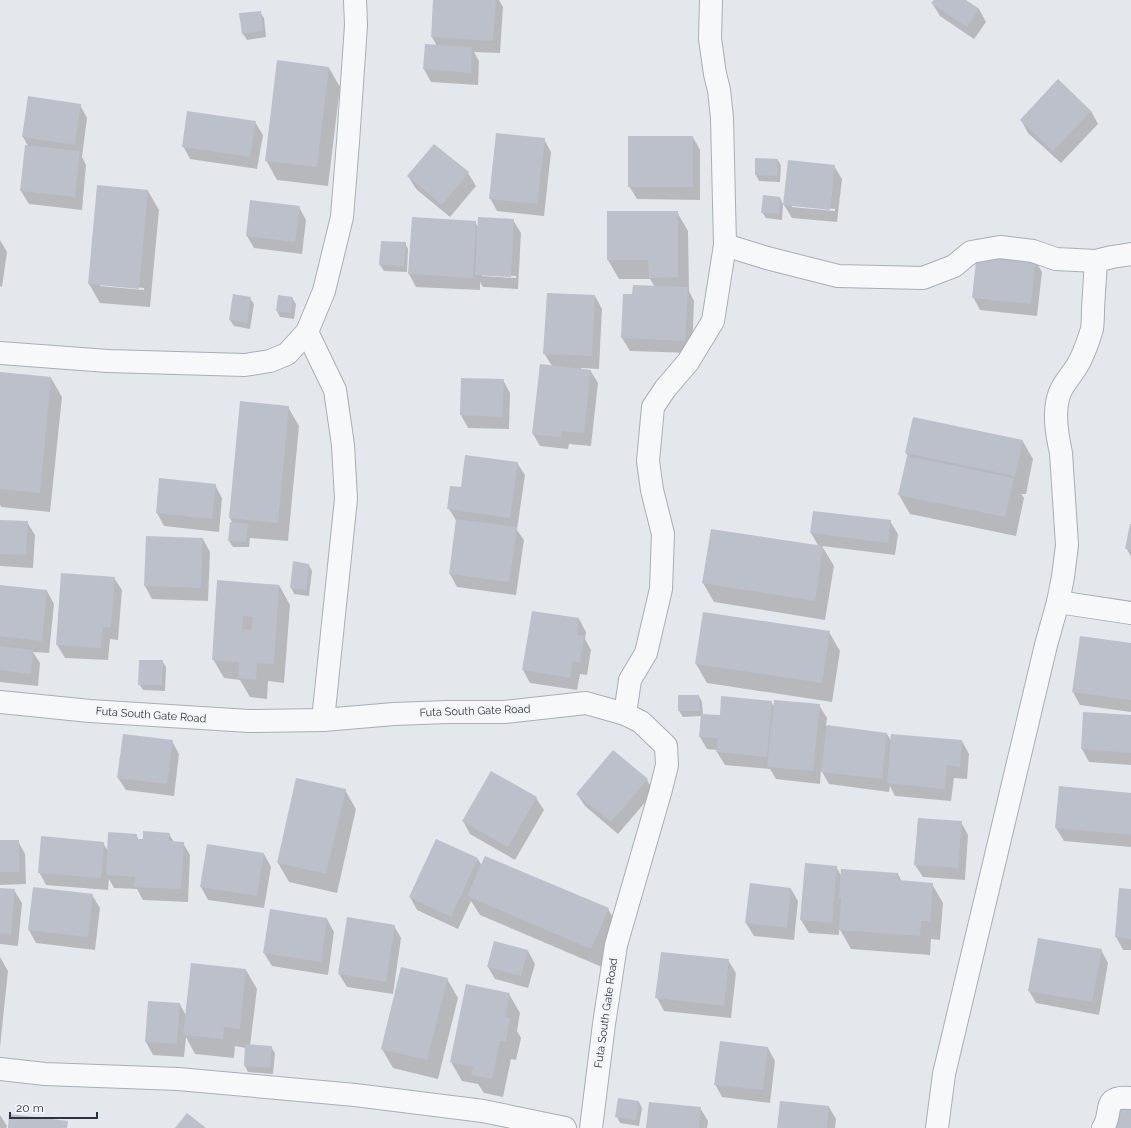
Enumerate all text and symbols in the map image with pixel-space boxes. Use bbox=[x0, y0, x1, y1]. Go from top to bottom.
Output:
street label: Futa South Gate Road bbox=[419, 703, 531, 719]
street label: Futa South Gate Road bbox=[95, 705, 207, 725]
street label: Futa South Gate Road bbox=[592, 957, 620, 1069]
scale bar bbox=[10, 1094, 97, 1120]
text: 20 m bbox=[16, 1101, 44, 1115]

